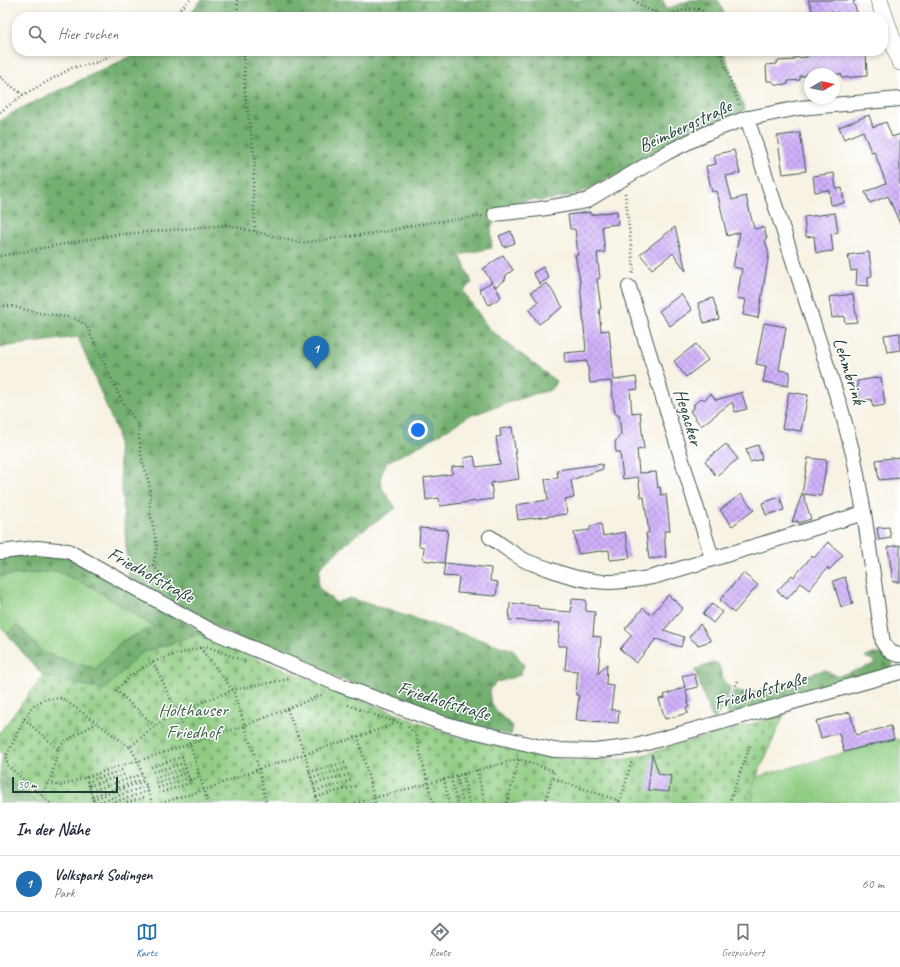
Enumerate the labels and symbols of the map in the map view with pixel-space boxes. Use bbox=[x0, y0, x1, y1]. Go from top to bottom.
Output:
north arrow bbox=[804, 68, 840, 104]
street label: Beimbergstraße bbox=[635, 93, 737, 158]
street label: Lehmbrink bbox=[827, 335, 872, 409]
pin: 1 bbox=[303, 336, 329, 369]
street label: Hegacker bbox=[668, 386, 709, 450]
your location bbox=[408, 420, 428, 440]
street label: Friedhofstraße bbox=[104, 541, 200, 609]
street label: Friedhofstraße bbox=[711, 666, 811, 716]
street label: Friedhofstraße bbox=[395, 676, 495, 727]
park label: Holthauser Friedhof bbox=[158, 698, 229, 744]
scale bar bbox=[12, 775, 118, 794]

